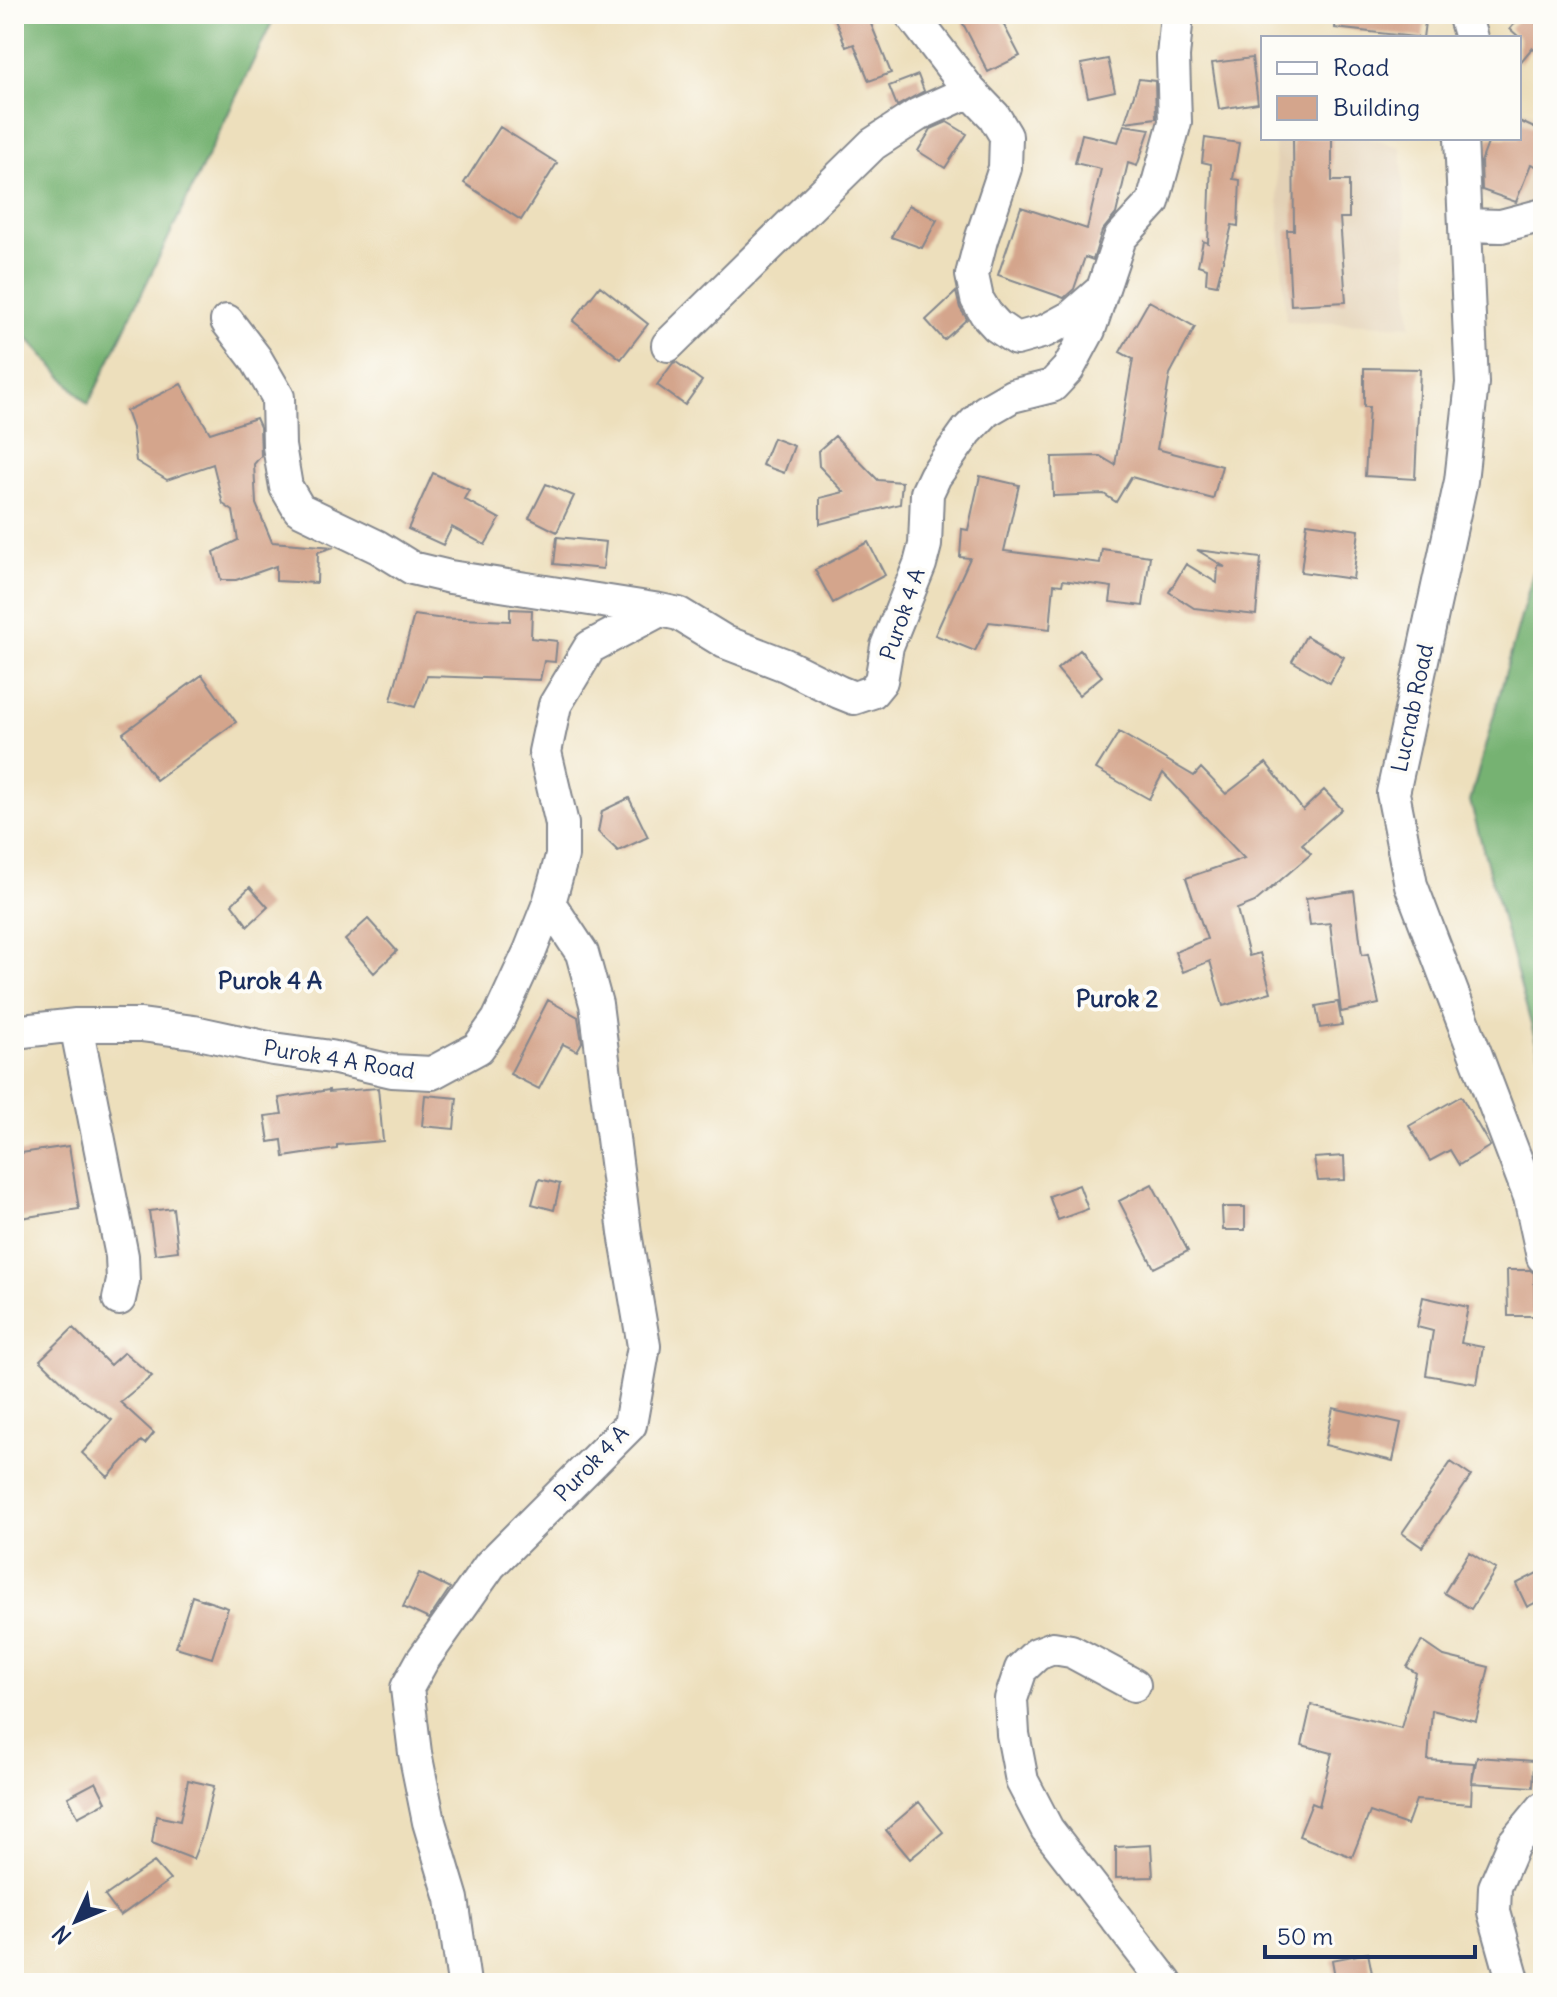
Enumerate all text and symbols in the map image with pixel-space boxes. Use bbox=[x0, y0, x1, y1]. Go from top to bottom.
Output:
legend bbox=[1261, 36, 1521, 140]
text: Road bbox=[1333, 52, 1389, 82]
text: Building bbox=[1333, 92, 1420, 122]
street label: Purok 4 A bbox=[873, 564, 931, 664]
street label: Lucnab Road bbox=[1385, 641, 1439, 774]
district label: Purok 4 A bbox=[218, 965, 322, 995]
district label: Purok 2 bbox=[1076, 983, 1158, 1013]
street label: Purok 4 A Road bbox=[261, 1033, 417, 1085]
street label: Purok 4 A bbox=[548, 1419, 634, 1507]
north arrow bbox=[36, 1881, 116, 1961]
scale bar bbox=[1265, 1909, 1475, 1959]
text: N bbox=[46, 1920, 77, 1950]
text: 50 m bbox=[1277, 1921, 1333, 1951]

